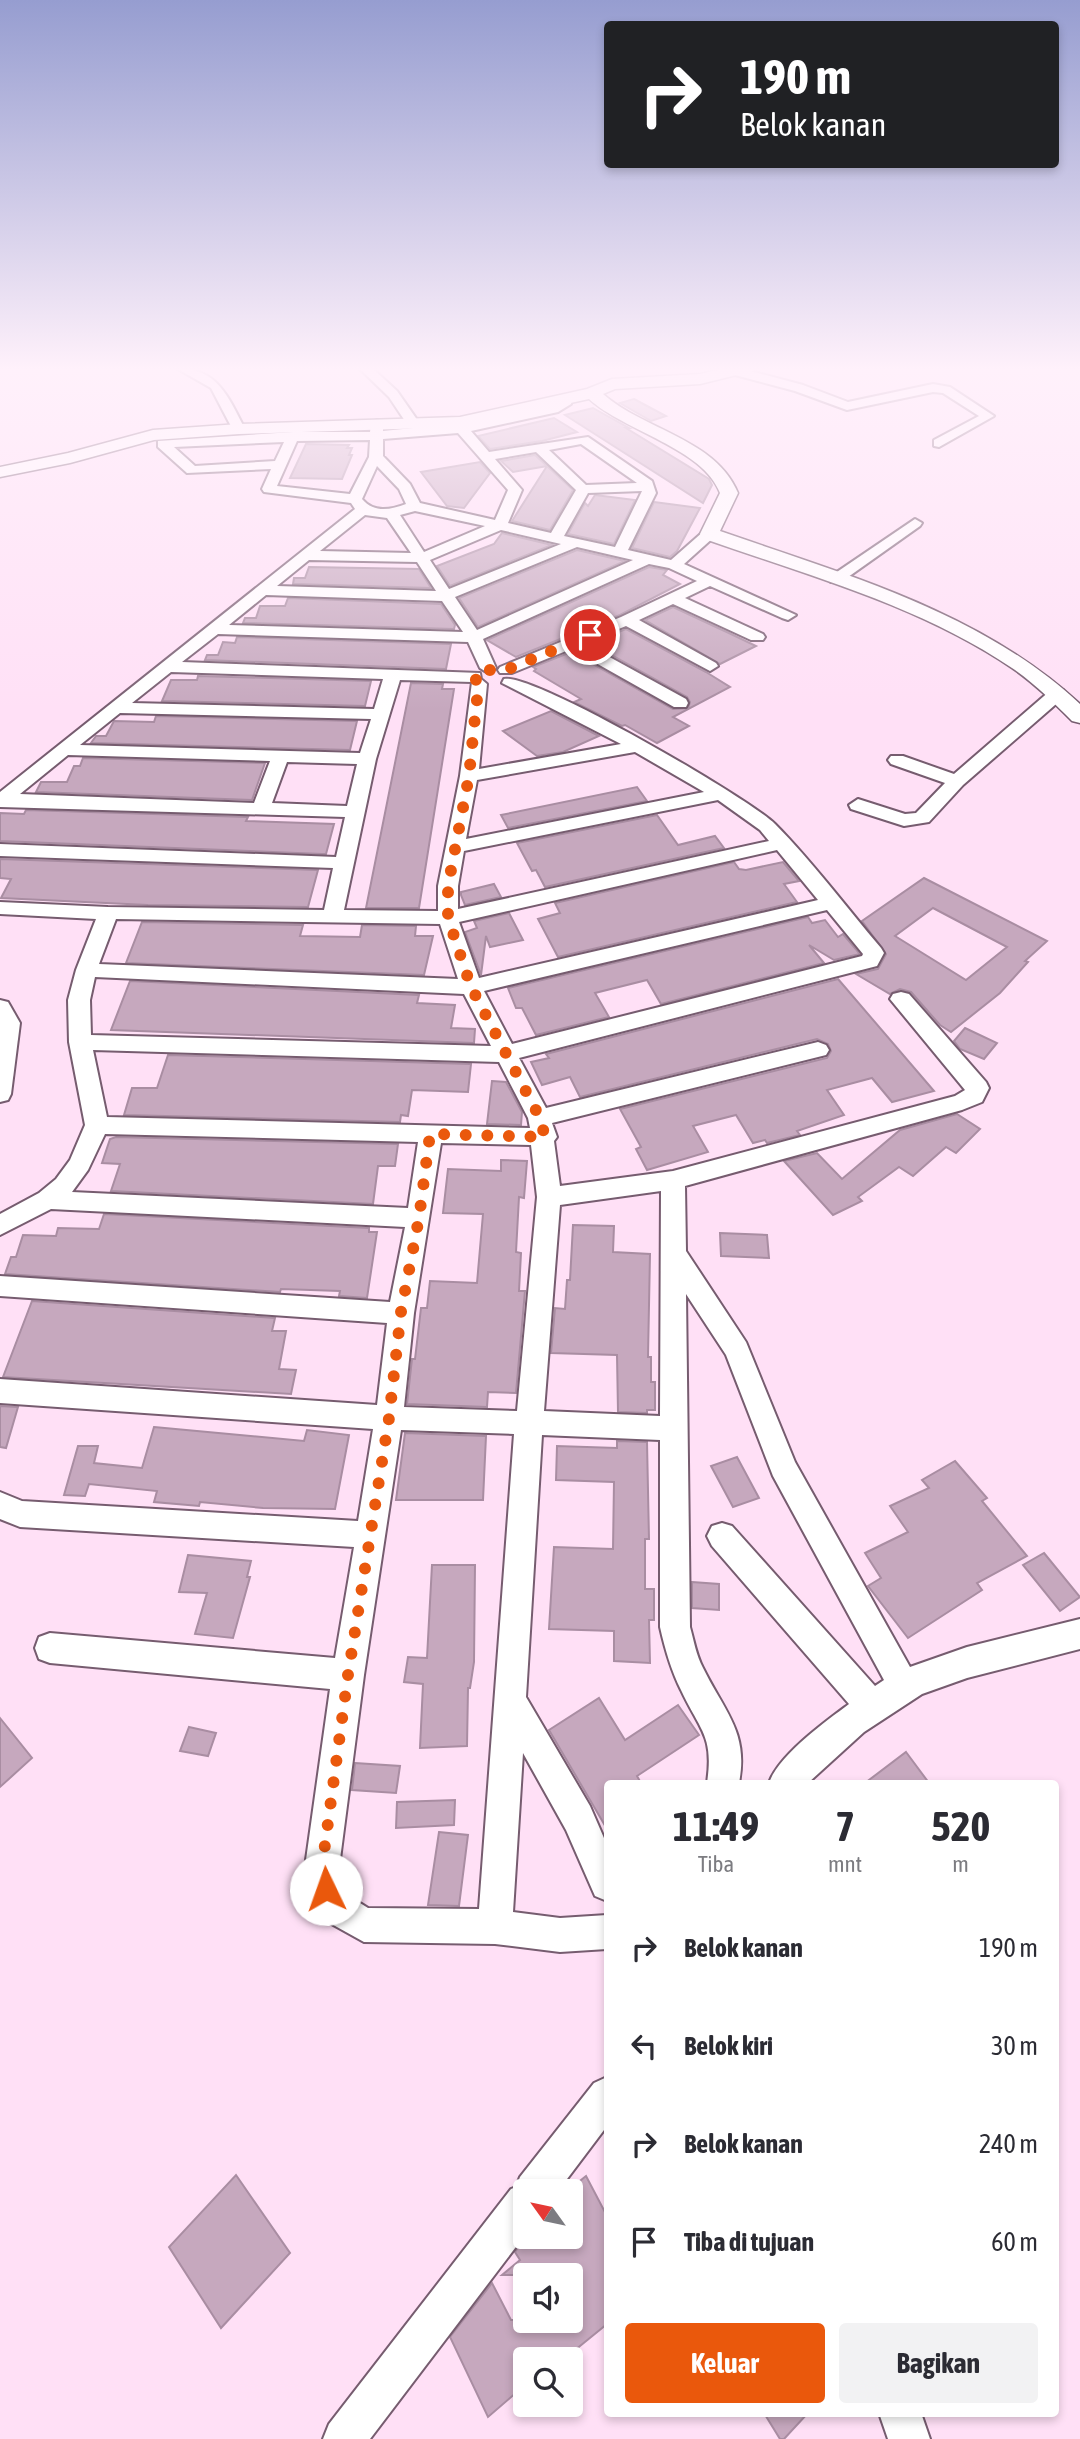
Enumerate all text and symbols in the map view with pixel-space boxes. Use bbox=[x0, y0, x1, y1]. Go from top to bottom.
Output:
text: 190 m bbox=[740, 48, 851, 104]
icon: right bbox=[625, 49, 716, 140]
text: Belok kanan bbox=[740, 106, 886, 143]
pin bbox=[560, 605, 620, 665]
icon: arrive bbox=[571, 616, 609, 654]
text: 11:49 bbox=[673, 1802, 759, 1850]
text: 7 bbox=[835, 1802, 855, 1850]
text: 520 bbox=[931, 1802, 990, 1850]
text: Tiba bbox=[698, 1851, 734, 1877]
text: mnt bbox=[828, 1851, 862, 1877]
text: m bbox=[952, 1851, 969, 1877]
position arrow bbox=[289, 1852, 363, 1926]
icon: right bbox=[625, 1929, 663, 1967]
text: Belok kanan bbox=[684, 1933, 803, 1963]
text: 190 m bbox=[979, 1933, 1038, 1963]
icon: left bbox=[625, 2027, 663, 2065]
text: Belok kiri bbox=[684, 2031, 773, 2061]
text: 30 m bbox=[991, 2031, 1038, 2061]
icon: right bbox=[625, 2125, 663, 2163]
text: Belok kanan bbox=[684, 2129, 803, 2159]
text: 240 m bbox=[979, 2129, 1038, 2159]
north arrow bbox=[513, 2179, 583, 2249]
map controls bbox=[513, 2179, 583, 2417]
icon: arrive bbox=[625, 2223, 663, 2261]
text: Tiba di tujuan bbox=[684, 2227, 814, 2257]
text: 60 m bbox=[991, 2227, 1038, 2257]
button: sound bbox=[513, 2263, 583, 2333]
button: Keluar bbox=[625, 2323, 825, 2403]
button: Bagikan bbox=[839, 2323, 1038, 2403]
button: search bbox=[513, 2347, 583, 2417]

